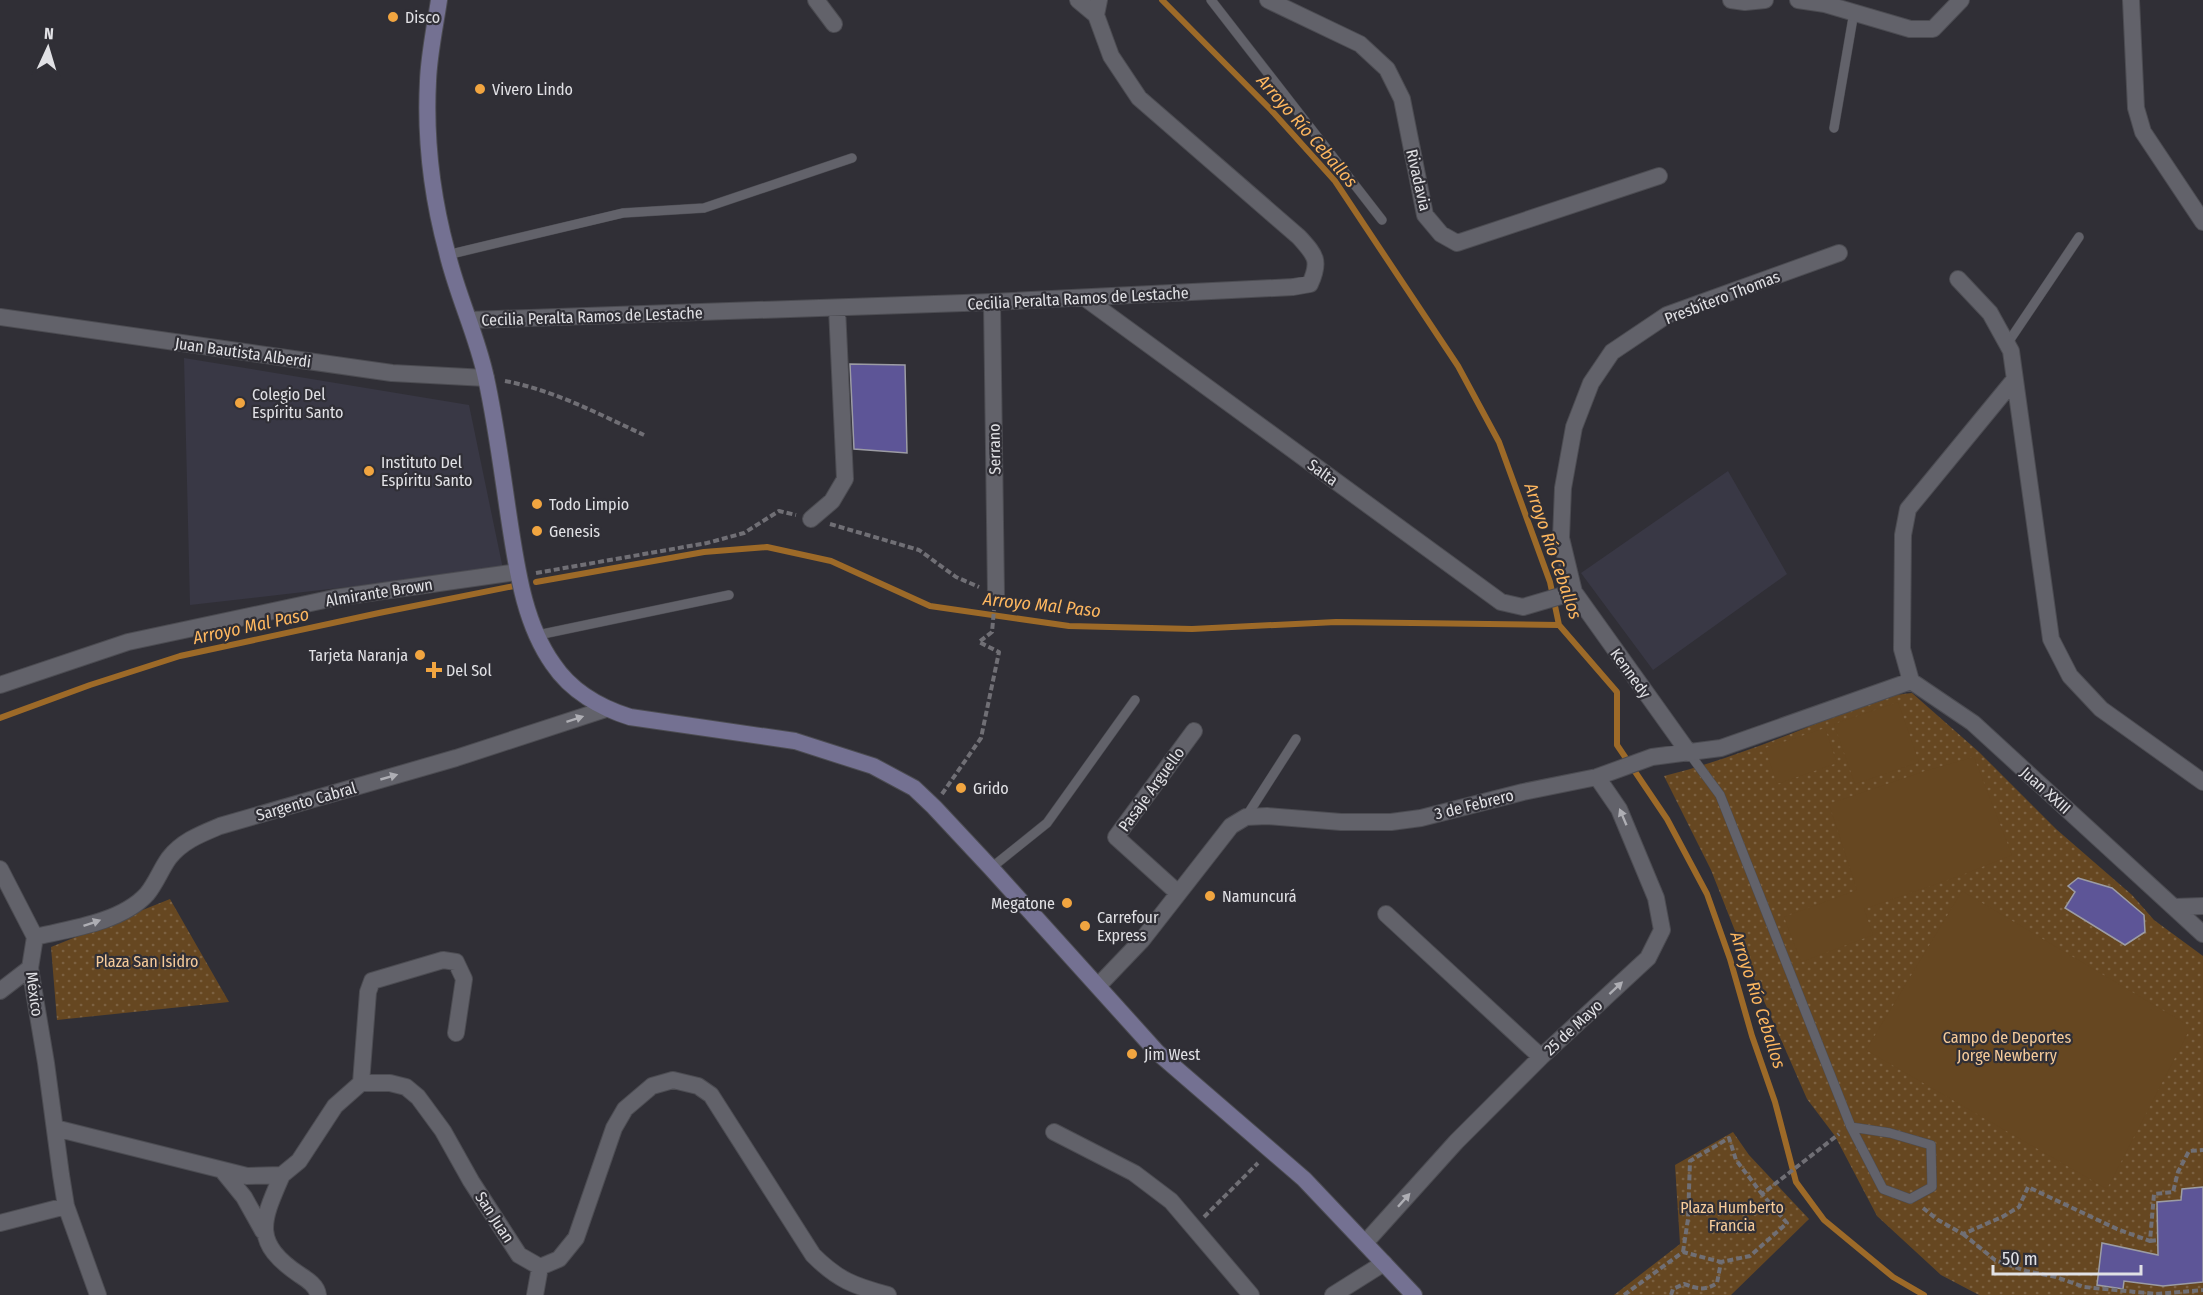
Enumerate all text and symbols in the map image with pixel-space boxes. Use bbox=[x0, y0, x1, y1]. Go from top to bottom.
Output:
place label: Disco bbox=[405, 8, 440, 27]
marker: Disco bbox=[386, 10, 400, 24]
north arrow bbox=[18, 18, 78, 78]
text: N bbox=[44, 24, 54, 43]
water label: Arroyo Río Ceballos bbox=[1251, 69, 1362, 192]
place label: Vivero Lindo bbox=[492, 80, 573, 99]
marker: Vivero Lindo bbox=[473, 82, 487, 96]
street label: Rivadavia bbox=[1402, 147, 1435, 213]
street label: Presbítero Thomas bbox=[1662, 267, 1783, 328]
street label: Cecilia Peralta Ramos de Lestache bbox=[967, 283, 1189, 314]
street label: Cecilia Peralta Ramos de Lestache bbox=[481, 303, 703, 330]
street label: Juan Bautista Alberdi bbox=[174, 334, 312, 371]
place label: Colegio Del Espíritu Santo bbox=[252, 385, 343, 422]
marker: Colegio Del Espíritu Santo bbox=[233, 396, 247, 410]
street label: Serrano bbox=[985, 423, 1004, 475]
place label: Instituto Del Espíritu Santo bbox=[381, 453, 472, 490]
street label: Salta bbox=[1304, 455, 1342, 490]
marker: Instituto Del Espíritu Santo bbox=[362, 464, 376, 478]
water label: Arroyo Río Ceballos bbox=[1519, 479, 1587, 622]
place label: Todo Limpio bbox=[549, 495, 629, 514]
marker: Todo Limpio bbox=[530, 497, 544, 511]
place label: Genesis bbox=[549, 522, 600, 541]
marker: Genesis bbox=[530, 524, 544, 538]
street label: Almirante Brown bbox=[324, 575, 434, 610]
water label: Arroyo Mal Paso bbox=[981, 588, 1102, 622]
water label: Arroyo Mal Paso bbox=[190, 603, 311, 649]
street label: Kennedy bbox=[1606, 645, 1655, 702]
place label: Tarjeta Naranja bbox=[309, 646, 408, 665]
marker: Tarjeta Naranja bbox=[413, 648, 427, 662]
place label: Del Sol bbox=[446, 661, 492, 680]
marker: Del Sol bbox=[427, 663, 441, 677]
one-way arrow bbox=[566, 714, 584, 724]
street label: Pasaje Arguello bbox=[1114, 743, 1188, 835]
street label: Juan XXIII bbox=[2017, 763, 2075, 818]
one-way arrow bbox=[380, 772, 398, 781]
street label: Sargento Cabral bbox=[254, 778, 358, 825]
place label: Grido bbox=[973, 779, 1009, 798]
marker: Grido bbox=[954, 781, 968, 795]
street label: 3 de Febrero bbox=[1433, 786, 1516, 823]
one-way arrow bbox=[1618, 809, 1627, 826]
place label: Namuncurá bbox=[1222, 887, 1297, 906]
marker: Namuncurá bbox=[1203, 889, 1217, 903]
place label: Megatone bbox=[991, 894, 1055, 913]
marker: Megatone bbox=[1060, 896, 1074, 910]
place label: Carrefour Express bbox=[1097, 908, 1159, 945]
one-way arrow bbox=[83, 918, 101, 927]
marker: Carrefour Express bbox=[1078, 919, 1092, 933]
water label: Arroyo Río Ceballos bbox=[1725, 928, 1791, 1072]
park label: Plaza San Isidro bbox=[95, 952, 199, 971]
street label: México bbox=[22, 970, 47, 1018]
one-way arrow bbox=[1608, 982, 1623, 995]
street label: 25 de Mayo bbox=[1540, 996, 1606, 1059]
park label: Campo de Deportes Jorge Newberry bbox=[1943, 1028, 2071, 1065]
place label: Jim West bbox=[1144, 1045, 1201, 1064]
marker: Jim West bbox=[1125, 1047, 1139, 1061]
street label: San Juan bbox=[471, 1188, 518, 1246]
one-way arrow bbox=[1397, 1192, 1411, 1207]
park label: Plaza Humberto Francia bbox=[1680, 1198, 1784, 1235]
scale bar bbox=[1993, 1238, 2142, 1276]
text: 50 m bbox=[2002, 1248, 2038, 1270]

